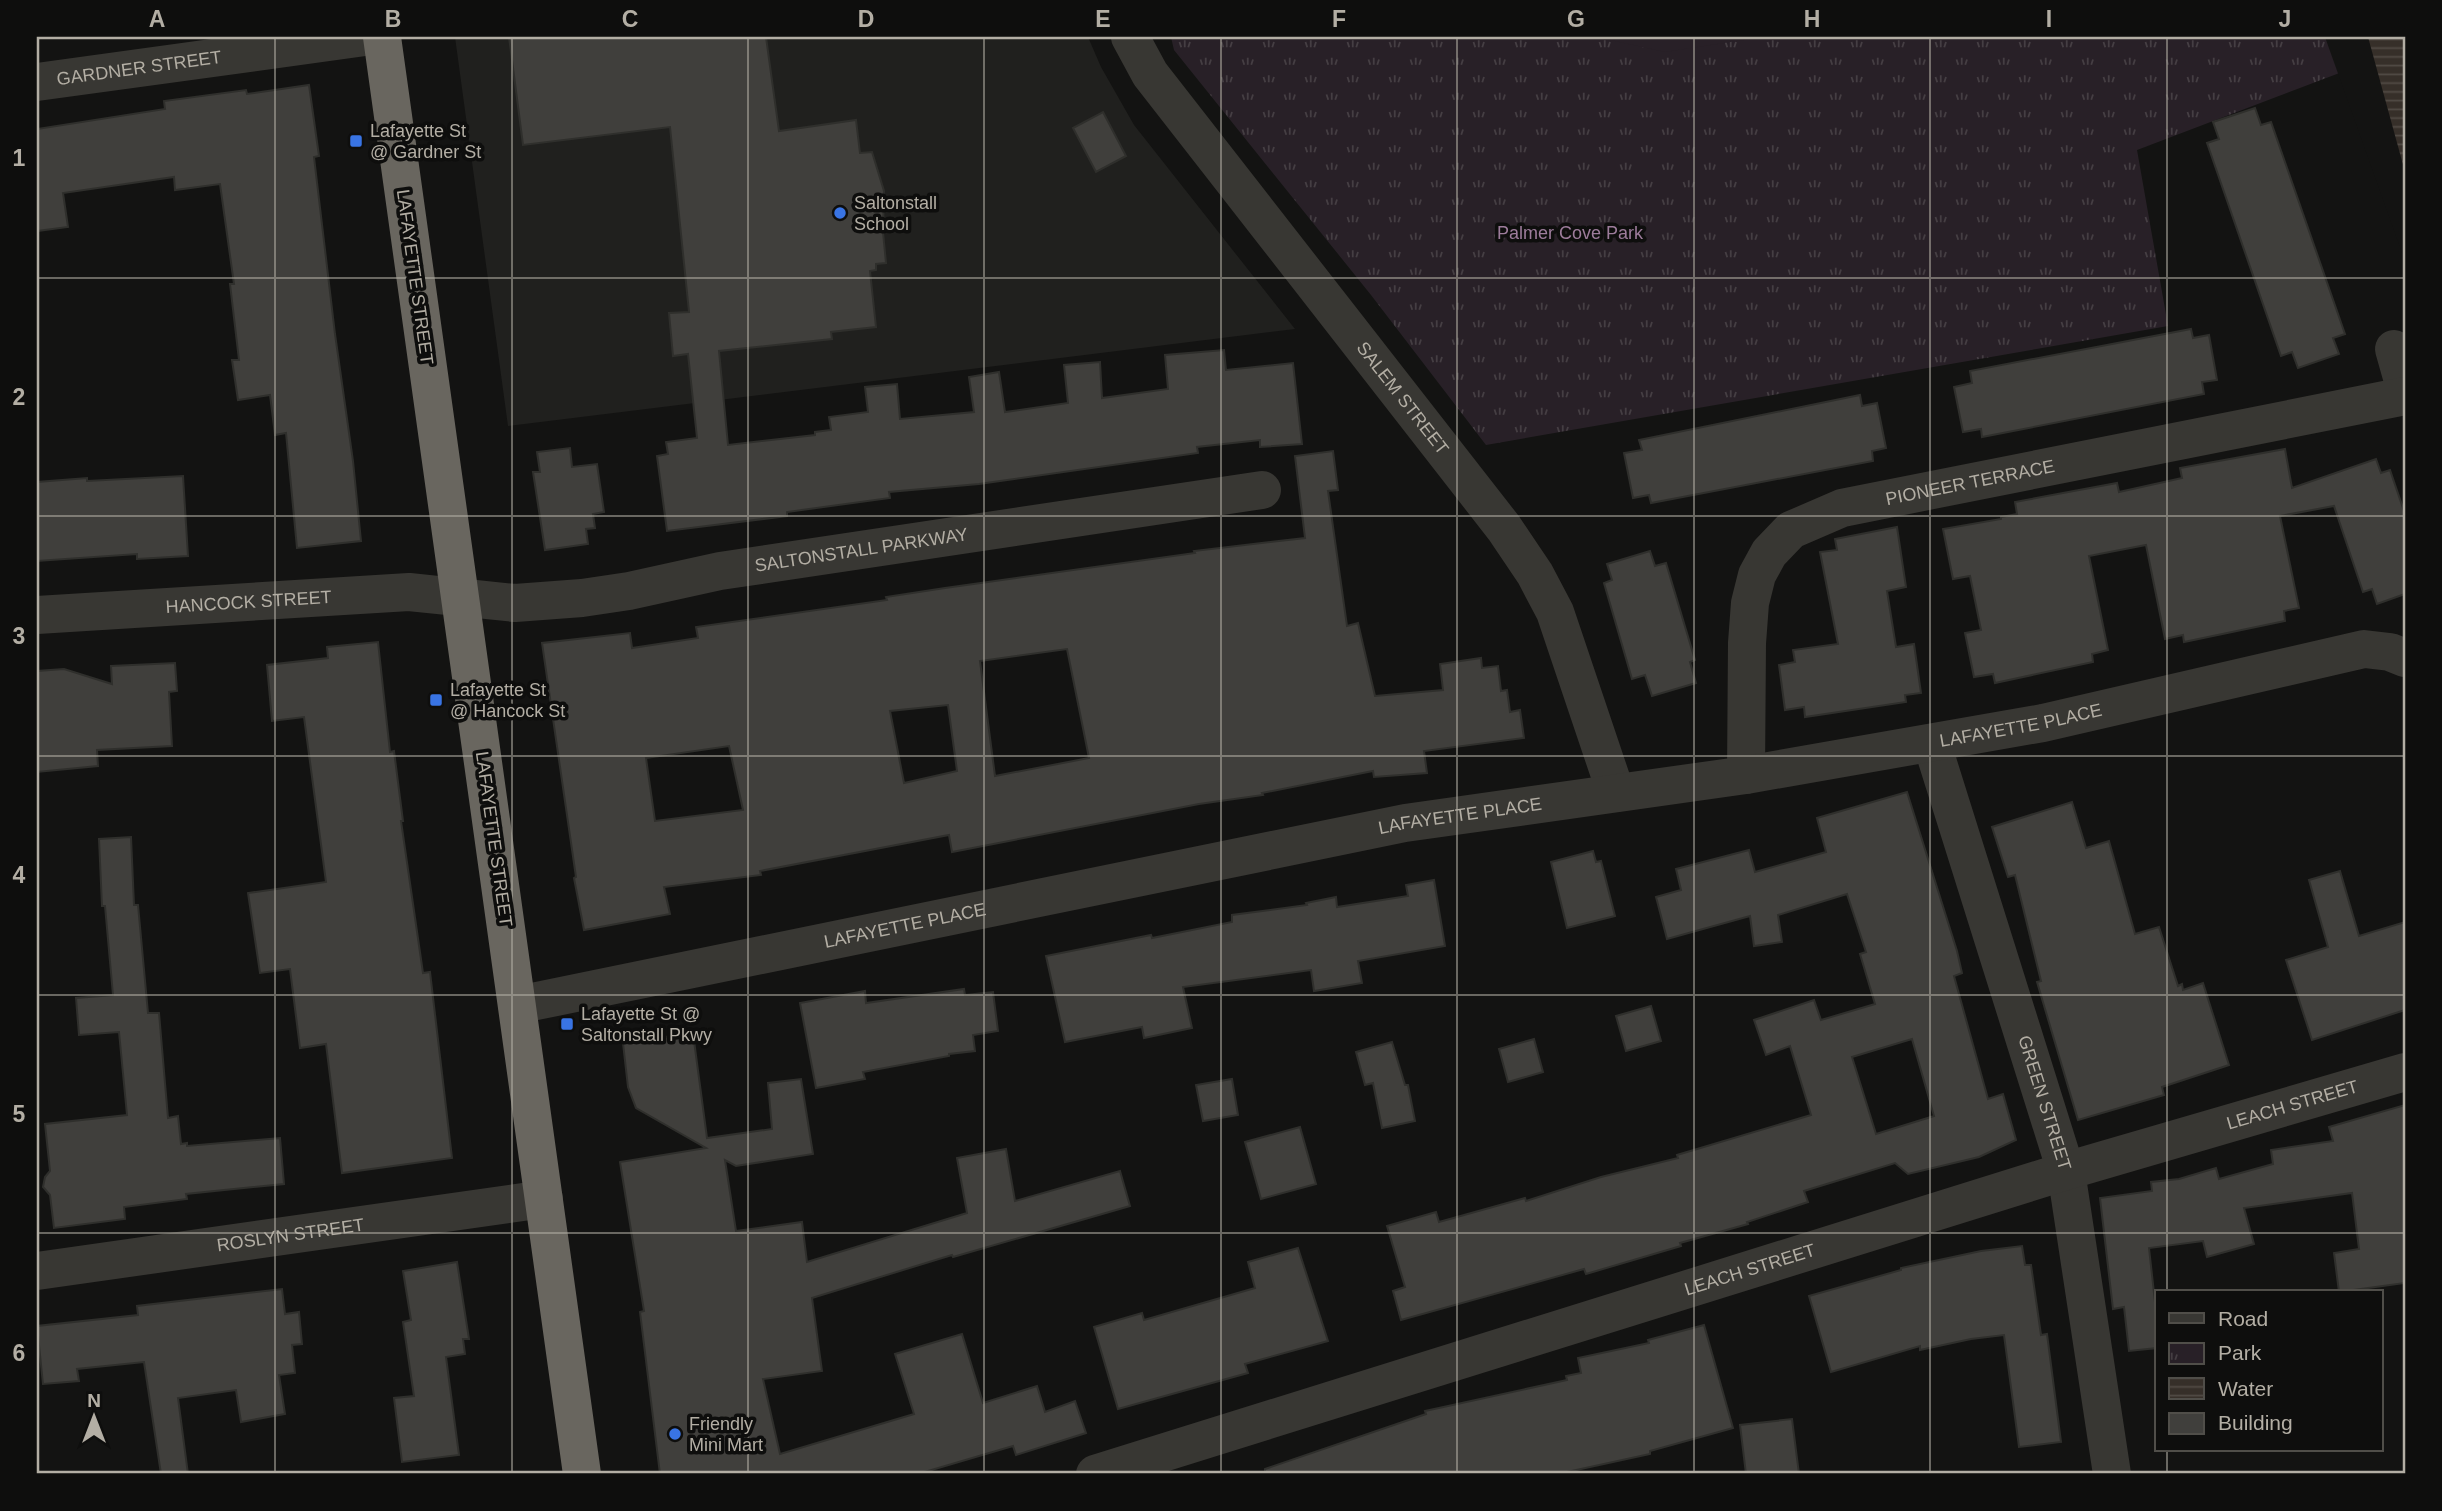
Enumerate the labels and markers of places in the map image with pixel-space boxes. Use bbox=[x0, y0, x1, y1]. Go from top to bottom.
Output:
place label: Lafayette St @ Gardner St bbox=[370, 121, 481, 162]
marker: Lafayette St @ Gardner St bbox=[348, 133, 364, 149]
place label: Saltonstall School bbox=[854, 193, 937, 234]
marker: Saltonstall School bbox=[832, 205, 848, 221]
place label: Lafayette St @ Hancock St bbox=[450, 680, 565, 721]
marker: Lafayette St @ Hancock St bbox=[428, 692, 444, 708]
place label: Lafayette St @ Saltonstall Pkwy bbox=[581, 1004, 712, 1045]
marker: Lafayette St @ Saltonstall Pkwy bbox=[559, 1016, 575, 1032]
place label: Friendly Mini Mart bbox=[689, 1414, 763, 1455]
marker: Friendly Mini Mart bbox=[667, 1426, 683, 1442]

